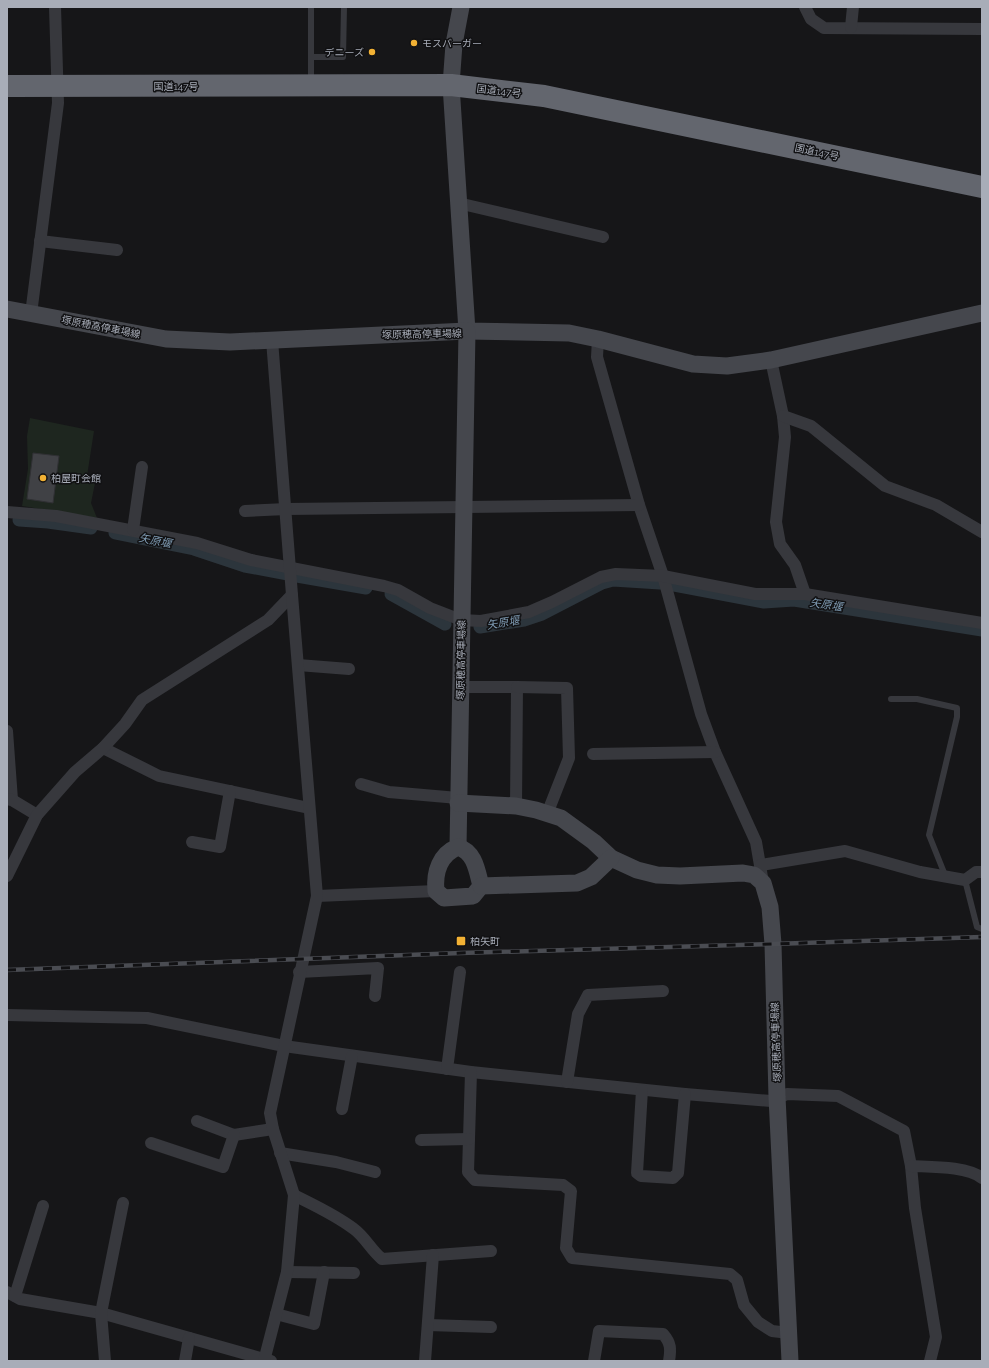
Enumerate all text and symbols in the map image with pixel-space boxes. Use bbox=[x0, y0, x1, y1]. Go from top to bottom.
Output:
marker: モスバーガー bbox=[409, 38, 419, 48]
place label: モスバーガー bbox=[422, 38, 482, 49]
place label: デニーズ bbox=[325, 47, 364, 58]
marker: デニーズ bbox=[367, 47, 377, 57]
street label: 国道147号 bbox=[153, 81, 199, 92]
street label: 国道147号 bbox=[476, 83, 522, 99]
street label: 国道147号 bbox=[794, 142, 840, 162]
street label: 塚原穂高停車場線 bbox=[61, 314, 141, 340]
street label: 塚原穂高停車場線 bbox=[382, 328, 462, 340]
marker: 柏屋町会館 bbox=[38, 473, 48, 483]
place label: 柏屋町会館 bbox=[51, 473, 101, 484]
water label: 矢原堰 bbox=[138, 531, 174, 551]
water label: 矢原堰 bbox=[809, 596, 845, 614]
water label: 矢原堰 bbox=[486, 614, 522, 632]
street label: 塚原穂高停車場線 bbox=[455, 620, 467, 700]
marker: 柏矢町 bbox=[455, 935, 467, 947]
place label: 柏矢町 bbox=[470, 936, 500, 947]
street label: 塚原穂高停車場線 bbox=[769, 1002, 783, 1082]

